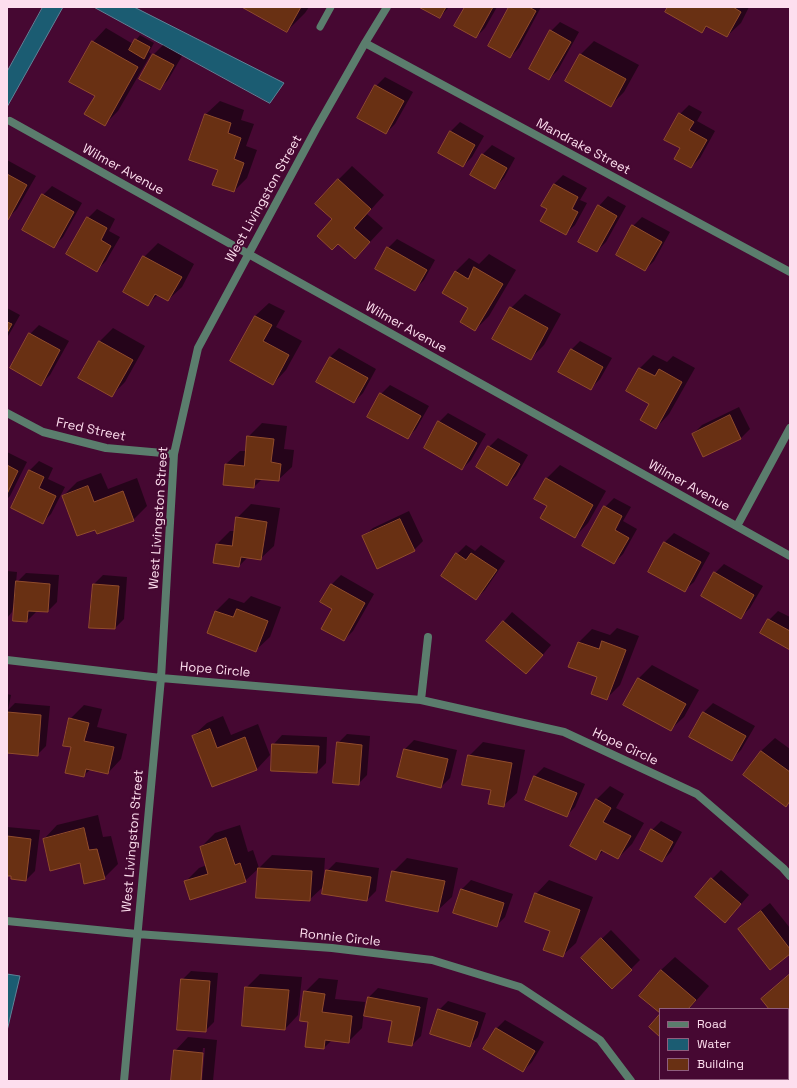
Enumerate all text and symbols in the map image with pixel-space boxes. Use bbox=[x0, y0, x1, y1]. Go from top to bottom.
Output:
street label: Mandrake Street bbox=[533, 116, 633, 178]
street label: West Livingston Street bbox=[222, 133, 306, 265]
street label: Wilmer Avenue bbox=[80, 141, 166, 199]
street label: Wilmer Avenue bbox=[363, 299, 449, 357]
street label: Fred Street bbox=[55, 415, 127, 445]
street label: West Livingston Street bbox=[146, 446, 172, 590]
street label: Wilmer Avenue bbox=[646, 457, 732, 515]
street label: Hope Circle bbox=[179, 659, 251, 681]
street label: Hope Circle bbox=[590, 725, 660, 769]
street label: West Livingston Street bbox=[119, 769, 147, 913]
street label: Ronnie Circle bbox=[299, 926, 381, 950]
legend bbox=[659, 1008, 789, 1080]
text: Road bbox=[697, 1016, 726, 1032]
text: Water bbox=[697, 1036, 731, 1052]
text: Building bbox=[697, 1056, 744, 1072]

